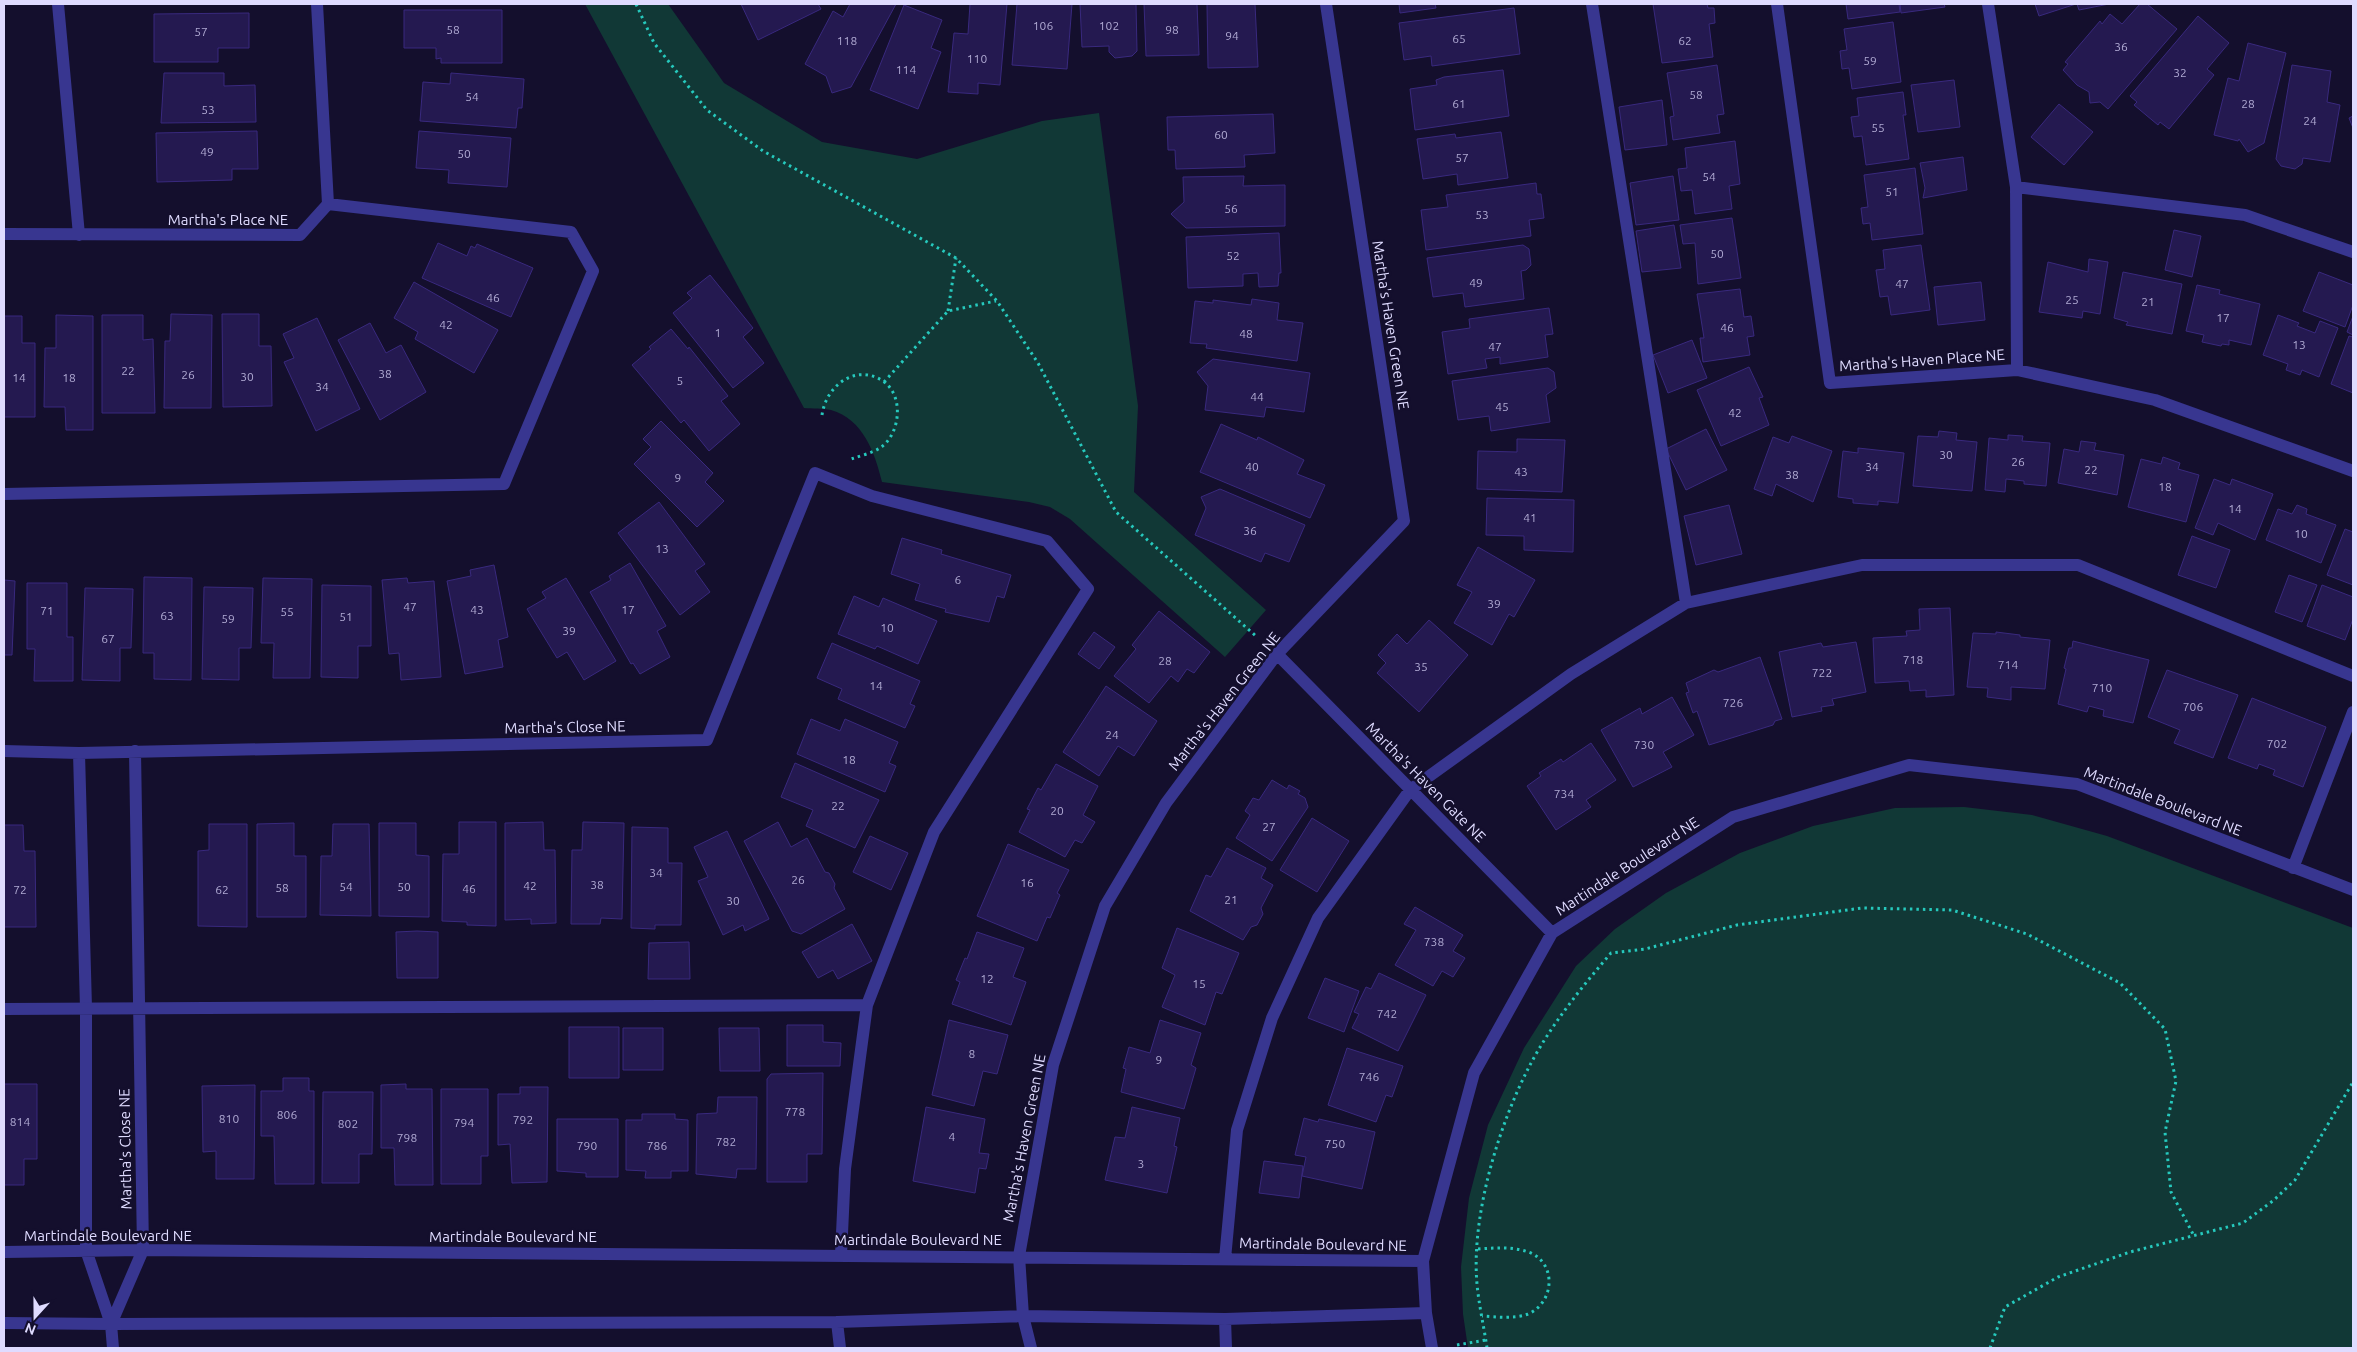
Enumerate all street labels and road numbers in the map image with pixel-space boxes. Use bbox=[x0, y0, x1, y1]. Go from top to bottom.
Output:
street label: Martha's Place NE bbox=[168, 211, 288, 228]
street label: Martha's Haven Green NE bbox=[1369, 239, 1413, 411]
street label: Martha's Haven Place NE bbox=[1839, 346, 2005, 374]
street label: Martha's Haven Green NE bbox=[1165, 628, 1283, 774]
street label: Martha's Close NE bbox=[504, 717, 626, 737]
street label: Martha's Haven Gate NE bbox=[1363, 719, 1489, 845]
street label: Martindale Boulevard NE bbox=[2082, 763, 2244, 839]
street label: Martindale Boulevard NE bbox=[1552, 813, 1702, 919]
street label: Martha's Haven Green NE bbox=[999, 1052, 1049, 1224]
street label: Martha's Close NE bbox=[115, 1088, 135, 1210]
street label: Martindale Boulevard NE bbox=[24, 1227, 192, 1244]
street label: Martindale Boulevard NE bbox=[429, 1228, 597, 1245]
street label: Martindale Boulevard NE bbox=[834, 1231, 1002, 1248]
street label: Martindale Boulevard NE bbox=[1239, 1234, 1407, 1254]

